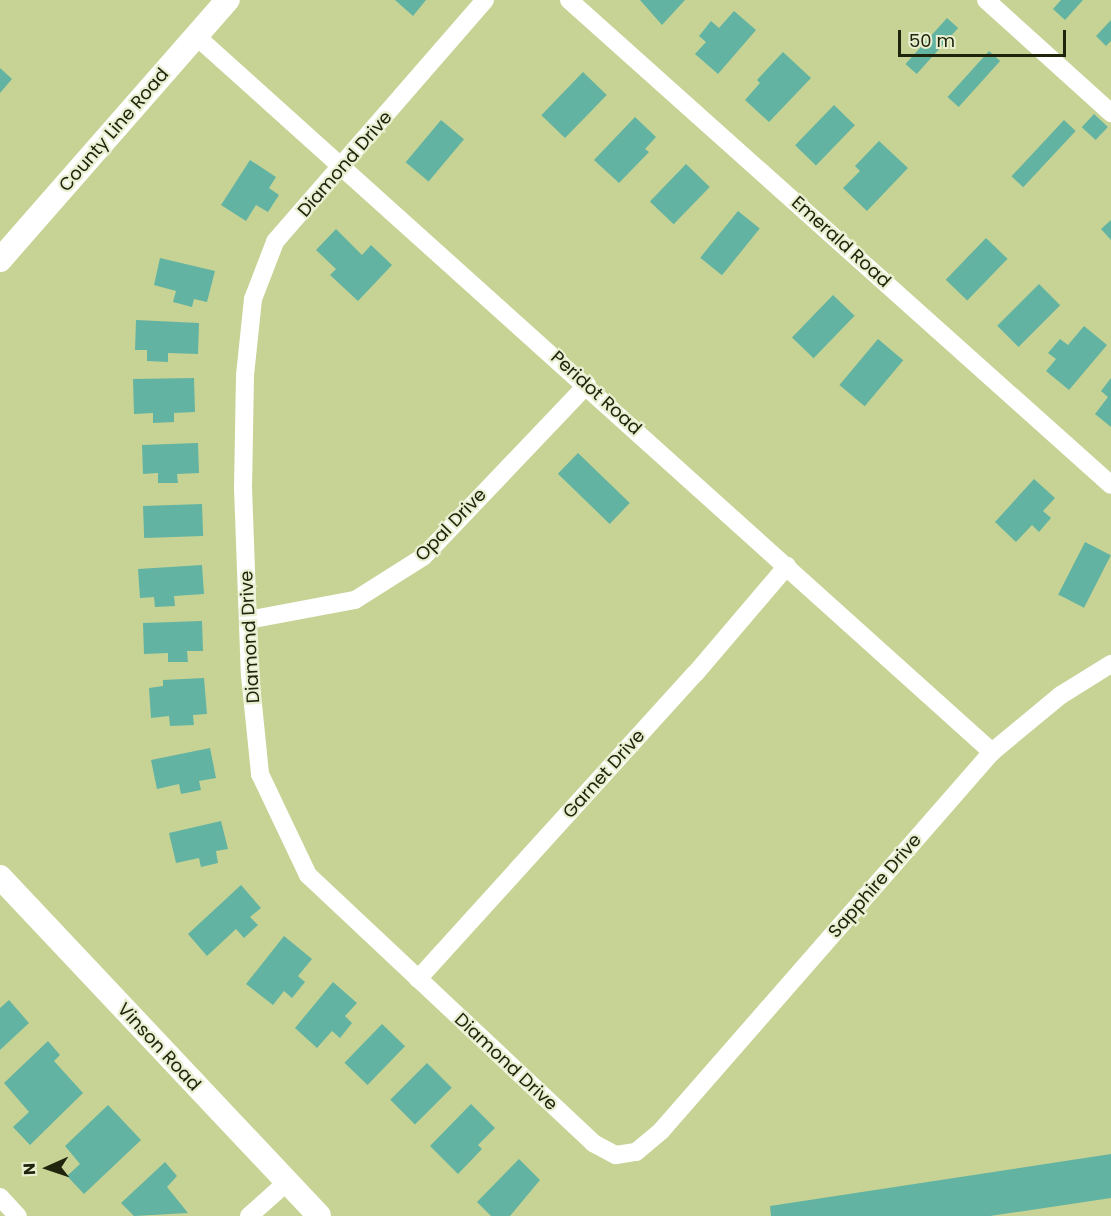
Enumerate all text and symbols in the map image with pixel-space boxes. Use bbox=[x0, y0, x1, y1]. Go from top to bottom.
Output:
scale bar bbox=[901, 18, 1069, 56]
text: 50 m bbox=[909, 28, 955, 53]
street label: County Line Road bbox=[55, 64, 173, 196]
street label: Diamond Drive bbox=[293, 107, 397, 221]
street label: Emerald Road bbox=[787, 192, 895, 292]
street label: Peridot Road bbox=[546, 347, 646, 439]
street label: Opal Drive bbox=[411, 484, 491, 566]
street label: Diamond Drive bbox=[236, 570, 264, 704]
street label: Garnet Drive bbox=[558, 725, 650, 823]
street label: Sapphire Drive bbox=[824, 830, 926, 942]
street label: Vinson Road bbox=[113, 999, 205, 1095]
street label: Diamond Drive bbox=[450, 1009, 562, 1115]
north arrow bbox=[18, 1138, 78, 1198]
text: N bbox=[18, 1162, 41, 1176]

